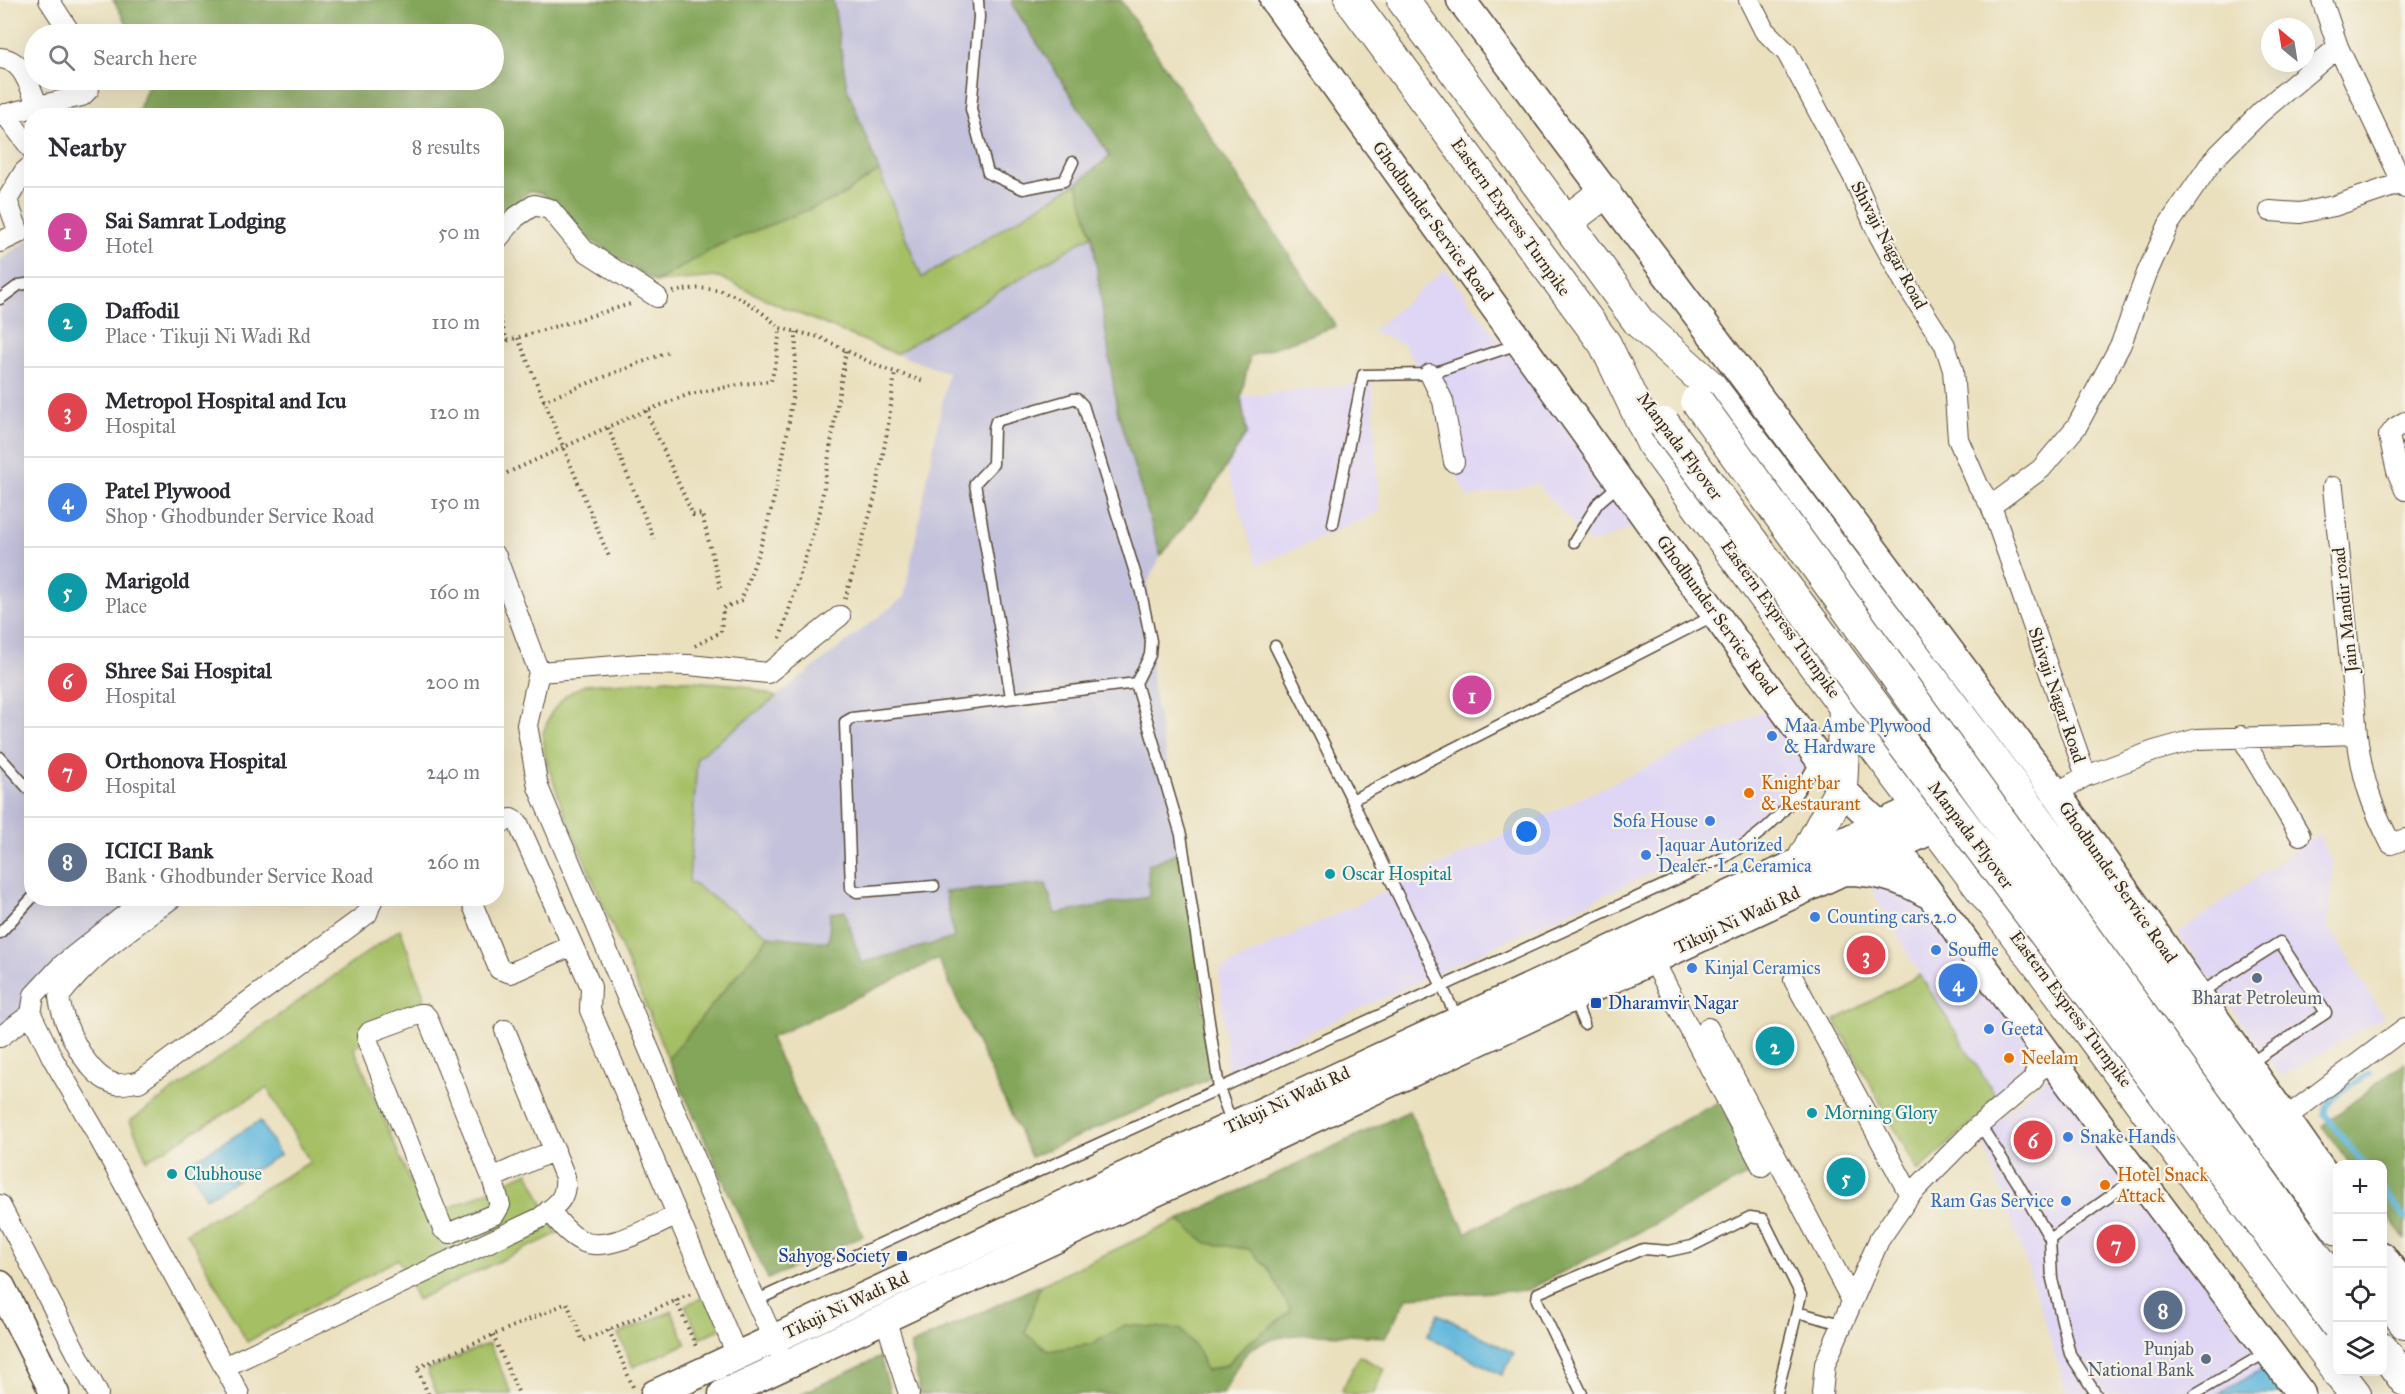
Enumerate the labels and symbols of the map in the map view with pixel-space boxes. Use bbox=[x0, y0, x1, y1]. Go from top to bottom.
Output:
north arrow bbox=[2261, 18, 2315, 72]
street label: Eastern Express Turnpike bbox=[1446, 134, 1576, 300]
street label: Ghodbunder Service Road bbox=[1368, 137, 1498, 305]
street label: Shivaji Nagar Road bbox=[1845, 177, 1932, 313]
street label: Manpada Flyover bbox=[1632, 388, 1728, 504]
street label: Ghodbunder Service Road bbox=[1652, 531, 1782, 699]
street label: Eastern Express Turnpike bbox=[1716, 536, 1846, 702]
street label: Jain Mandir road bbox=[2327, 546, 2364, 676]
street label: Shivaji Nagar Road bbox=[2023, 624, 2091, 766]
pin: 1 bbox=[1452, 672, 1492, 718]
place label: Maa Ambe Plywood & Hardware bbox=[1784, 715, 1931, 758]
marker: Maa Ambe Plywood & Hardware bbox=[1765, 729, 1779, 743]
place label: Knight bar & Restaurant bbox=[1761, 772, 1861, 815]
street label: Manpada Flyover bbox=[1923, 777, 2019, 893]
marker: Knight bar & Restaurant bbox=[1742, 786, 1756, 800]
street label: Ghodbunder Service Road bbox=[2054, 797, 2182, 967]
place label: Sofa House bbox=[1613, 810, 1698, 832]
marker: Sofa House bbox=[1703, 814, 1717, 828]
your location bbox=[1512, 817, 1541, 846]
place label: Jaquar Autorized Dealer- La Ceramica bbox=[1656, 834, 1812, 877]
marker: Jaquar Autorized Dealer- La Ceramica bbox=[1639, 848, 1653, 862]
place label: Oscar Hospital bbox=[1342, 863, 1452, 885]
marker: Oscar Hospital bbox=[1323, 867, 1337, 881]
street label: Tikuji Ni Wadi Rd bbox=[1671, 881, 1803, 959]
place label: Counting cars 2.0 bbox=[1827, 906, 1957, 929]
marker: Counting cars 2.0 bbox=[1808, 910, 1822, 924]
street label: Eastern Express Turnpike bbox=[2005, 926, 2137, 1092]
pin: 3 bbox=[1846, 932, 1886, 978]
place label: Souffle bbox=[1948, 939, 1999, 961]
marker: Souffle bbox=[1929, 943, 1943, 957]
place label: Kinjal Ceramics bbox=[1704, 957, 1820, 979]
pin: 4 bbox=[1938, 960, 1978, 1006]
marker: Kinjal Ceramics bbox=[1685, 961, 1699, 975]
marker: Bharat Petroleum bbox=[2250, 971, 2264, 985]
place label: Bharat Petroleum bbox=[2192, 987, 2322, 1009]
place label: Dharamvir Nagar bbox=[1608, 992, 1739, 1015]
marker: Dharamvir Nagar bbox=[1589, 996, 1603, 1010]
place label: Geeta bbox=[2001, 1018, 2044, 1040]
marker: Geeta bbox=[1982, 1022, 1996, 1036]
pin: 2 bbox=[1756, 1024, 1794, 1068]
place label: Neelam bbox=[2021, 1047, 2079, 1069]
marker: Neelam bbox=[2002, 1051, 2016, 1065]
street label: Tikuji Ni Wadi Rd bbox=[1221, 1061, 1353, 1139]
place label: Morning Glory bbox=[1824, 1102, 1938, 1125]
marker: Morning Glory bbox=[1805, 1106, 1819, 1120]
pin: 6 bbox=[2014, 1118, 2052, 1162]
place label: Snake Hands bbox=[2080, 1126, 2176, 1148]
marker: Snake Hands bbox=[2061, 1130, 2075, 1144]
pin: 5 bbox=[1826, 1154, 1866, 1200]
place label: Clubhouse bbox=[184, 1163, 262, 1185]
place label: Hotel Snack Attack bbox=[2116, 1164, 2208, 1207]
marker: Clubhouse bbox=[165, 1167, 179, 1181]
marker: Hotel Snack Attack bbox=[2098, 1178, 2112, 1192]
place label: Ram Gas Service bbox=[1930, 1190, 2054, 1212]
marker: Ram Gas Service bbox=[2059, 1194, 2073, 1208]
pin: 7 bbox=[2096, 1222, 2136, 1266]
place label: Sahyog Society bbox=[778, 1245, 891, 1268]
marker: Sahyog Society bbox=[895, 1249, 909, 1263]
street label: Tikuji Ni Wadi Rd bbox=[780, 1266, 912, 1344]
pin: 8 bbox=[2144, 1288, 2182, 1332]
place label: Punjab National Bank bbox=[2087, 1338, 2195, 1381]
marker: Punjab National Bank bbox=[2199, 1352, 2213, 1366]

